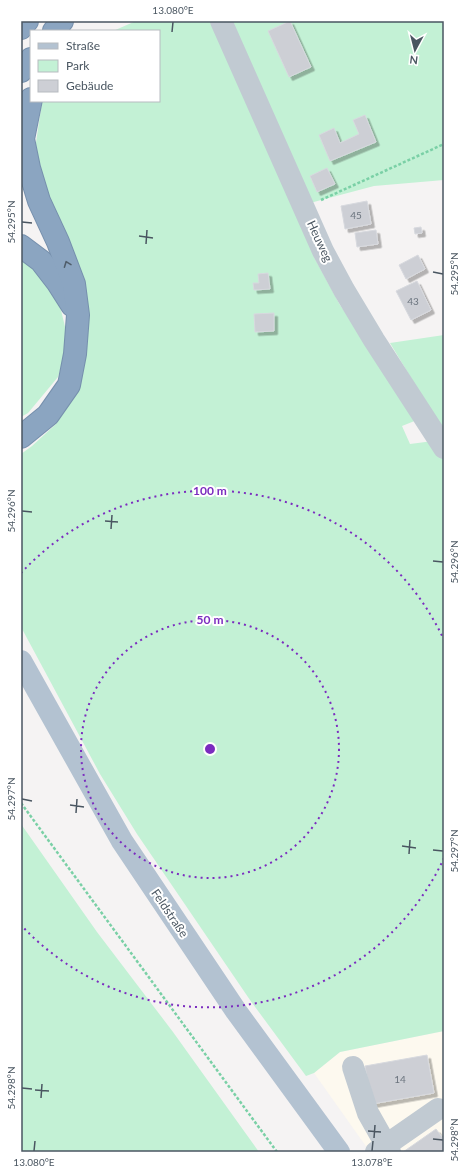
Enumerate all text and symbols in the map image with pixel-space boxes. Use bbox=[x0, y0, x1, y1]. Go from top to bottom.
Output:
text: 13.080°E bbox=[152, 4, 194, 16]
legend bbox=[30, 30, 160, 102]
north arrow bbox=[395, 30, 435, 70]
text: Straße bbox=[66, 38, 100, 53]
text: N bbox=[409, 53, 419, 67]
text: Park bbox=[66, 58, 90, 73]
text: Gebäude bbox=[66, 78, 113, 93]
text: 54.295°N bbox=[5, 200, 17, 244]
house number: 45 bbox=[350, 209, 362, 221]
street label: Heuweg bbox=[304, 218, 336, 264]
text: 54.295°N bbox=[448, 252, 460, 296]
one-way arrow bbox=[63, 260, 71, 267]
house number: 43 bbox=[407, 295, 419, 307]
text: 100 m bbox=[193, 483, 227, 498]
text: 54.296°N bbox=[5, 489, 17, 533]
text: 54.296°N bbox=[448, 540, 460, 584]
text: 50 m bbox=[197, 612, 223, 627]
centre of rings bbox=[203, 742, 217, 756]
text: 54.297°N bbox=[5, 777, 17, 821]
text: 54.297°N bbox=[448, 829, 460, 873]
street label: Feldstraße bbox=[148, 886, 192, 940]
text: 54.298°N bbox=[5, 1066, 17, 1110]
house number: 14 bbox=[394, 1073, 406, 1085]
text: 54.298°N bbox=[448, 1118, 460, 1162]
text: 13.080°E bbox=[13, 1156, 55, 1168]
text: 13.078°E bbox=[351, 1156, 393, 1168]

